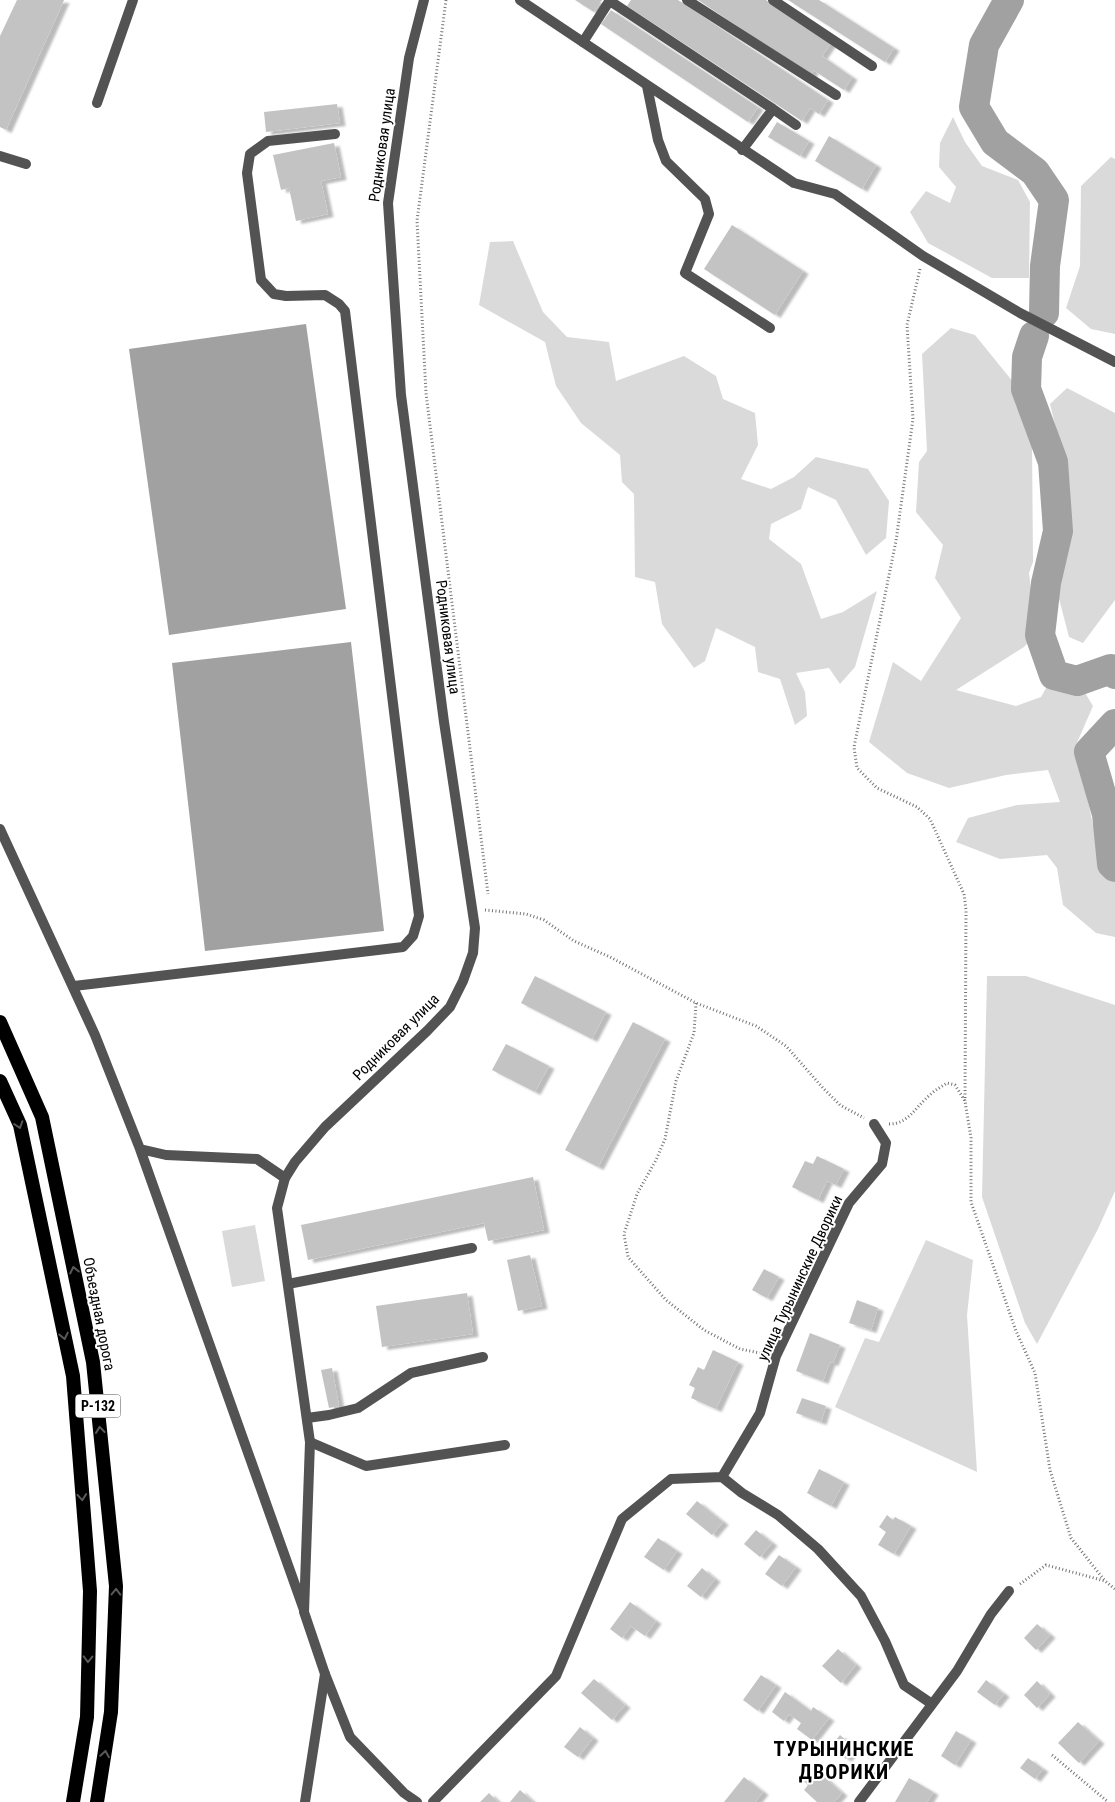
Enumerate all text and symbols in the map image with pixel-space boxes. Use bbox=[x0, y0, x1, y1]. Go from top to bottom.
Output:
street label: Родниковая улица bbox=[365, 87, 399, 203]
street label: Родниковая улица bbox=[432, 579, 464, 695]
street label: Родниковая улица bbox=[349, 990, 443, 1084]
one-way arrow bbox=[13, 1121, 23, 1129]
street label: улица Турынинские Дворики bbox=[754, 1192, 846, 1364]
street label: Объездная дорога bbox=[79, 1256, 119, 1372]
one-way arrow bbox=[69, 1266, 80, 1275]
one-way arrow bbox=[58, 1331, 69, 1340]
road number: Р-132 bbox=[76, 1394, 120, 1418]
one-way arrow bbox=[95, 1426, 106, 1434]
one-way arrow bbox=[77, 1493, 88, 1501]
one-way arrow bbox=[111, 1588, 121, 1596]
one-way arrow bbox=[83, 1656, 93, 1663]
district label: ТУРЫНИНСКИЕ ДВОРИКИ bbox=[774, 1737, 914, 1784]
one-way arrow bbox=[99, 1749, 109, 1758]

